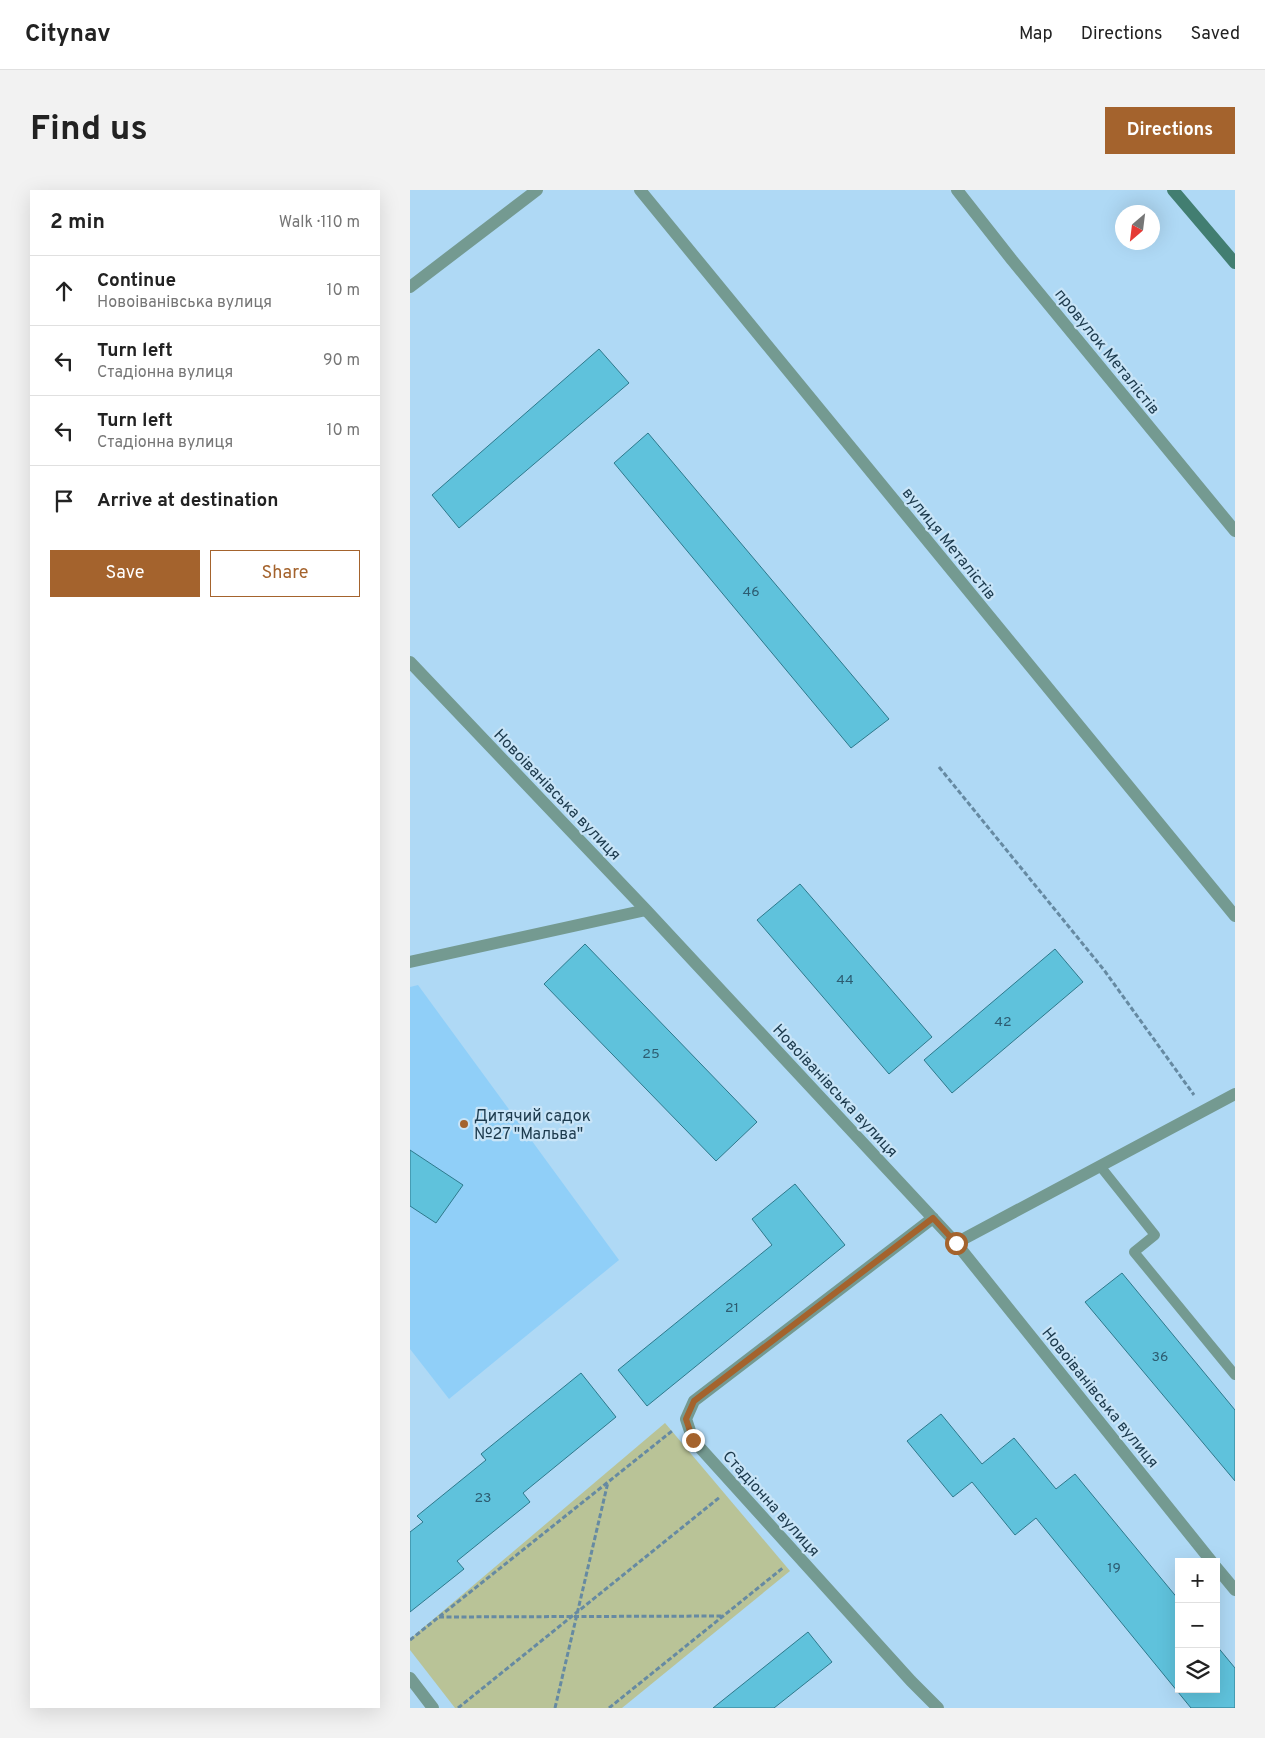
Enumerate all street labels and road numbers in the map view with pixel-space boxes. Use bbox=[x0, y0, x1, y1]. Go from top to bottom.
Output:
street label: провулок Металістів bbox=[1049, 285, 1163, 419]
street label: вулиця Металістів bbox=[897, 484, 1000, 604]
street label: Новоіванівська вулиця bbox=[489, 725, 625, 865]
street label: Новоіванівська вулиця bbox=[768, 1021, 902, 1162]
street label: Новоіванівська вулиця bbox=[1037, 1324, 1162, 1473]
street label: Стадіонна вулиця bbox=[718, 1447, 823, 1562]

